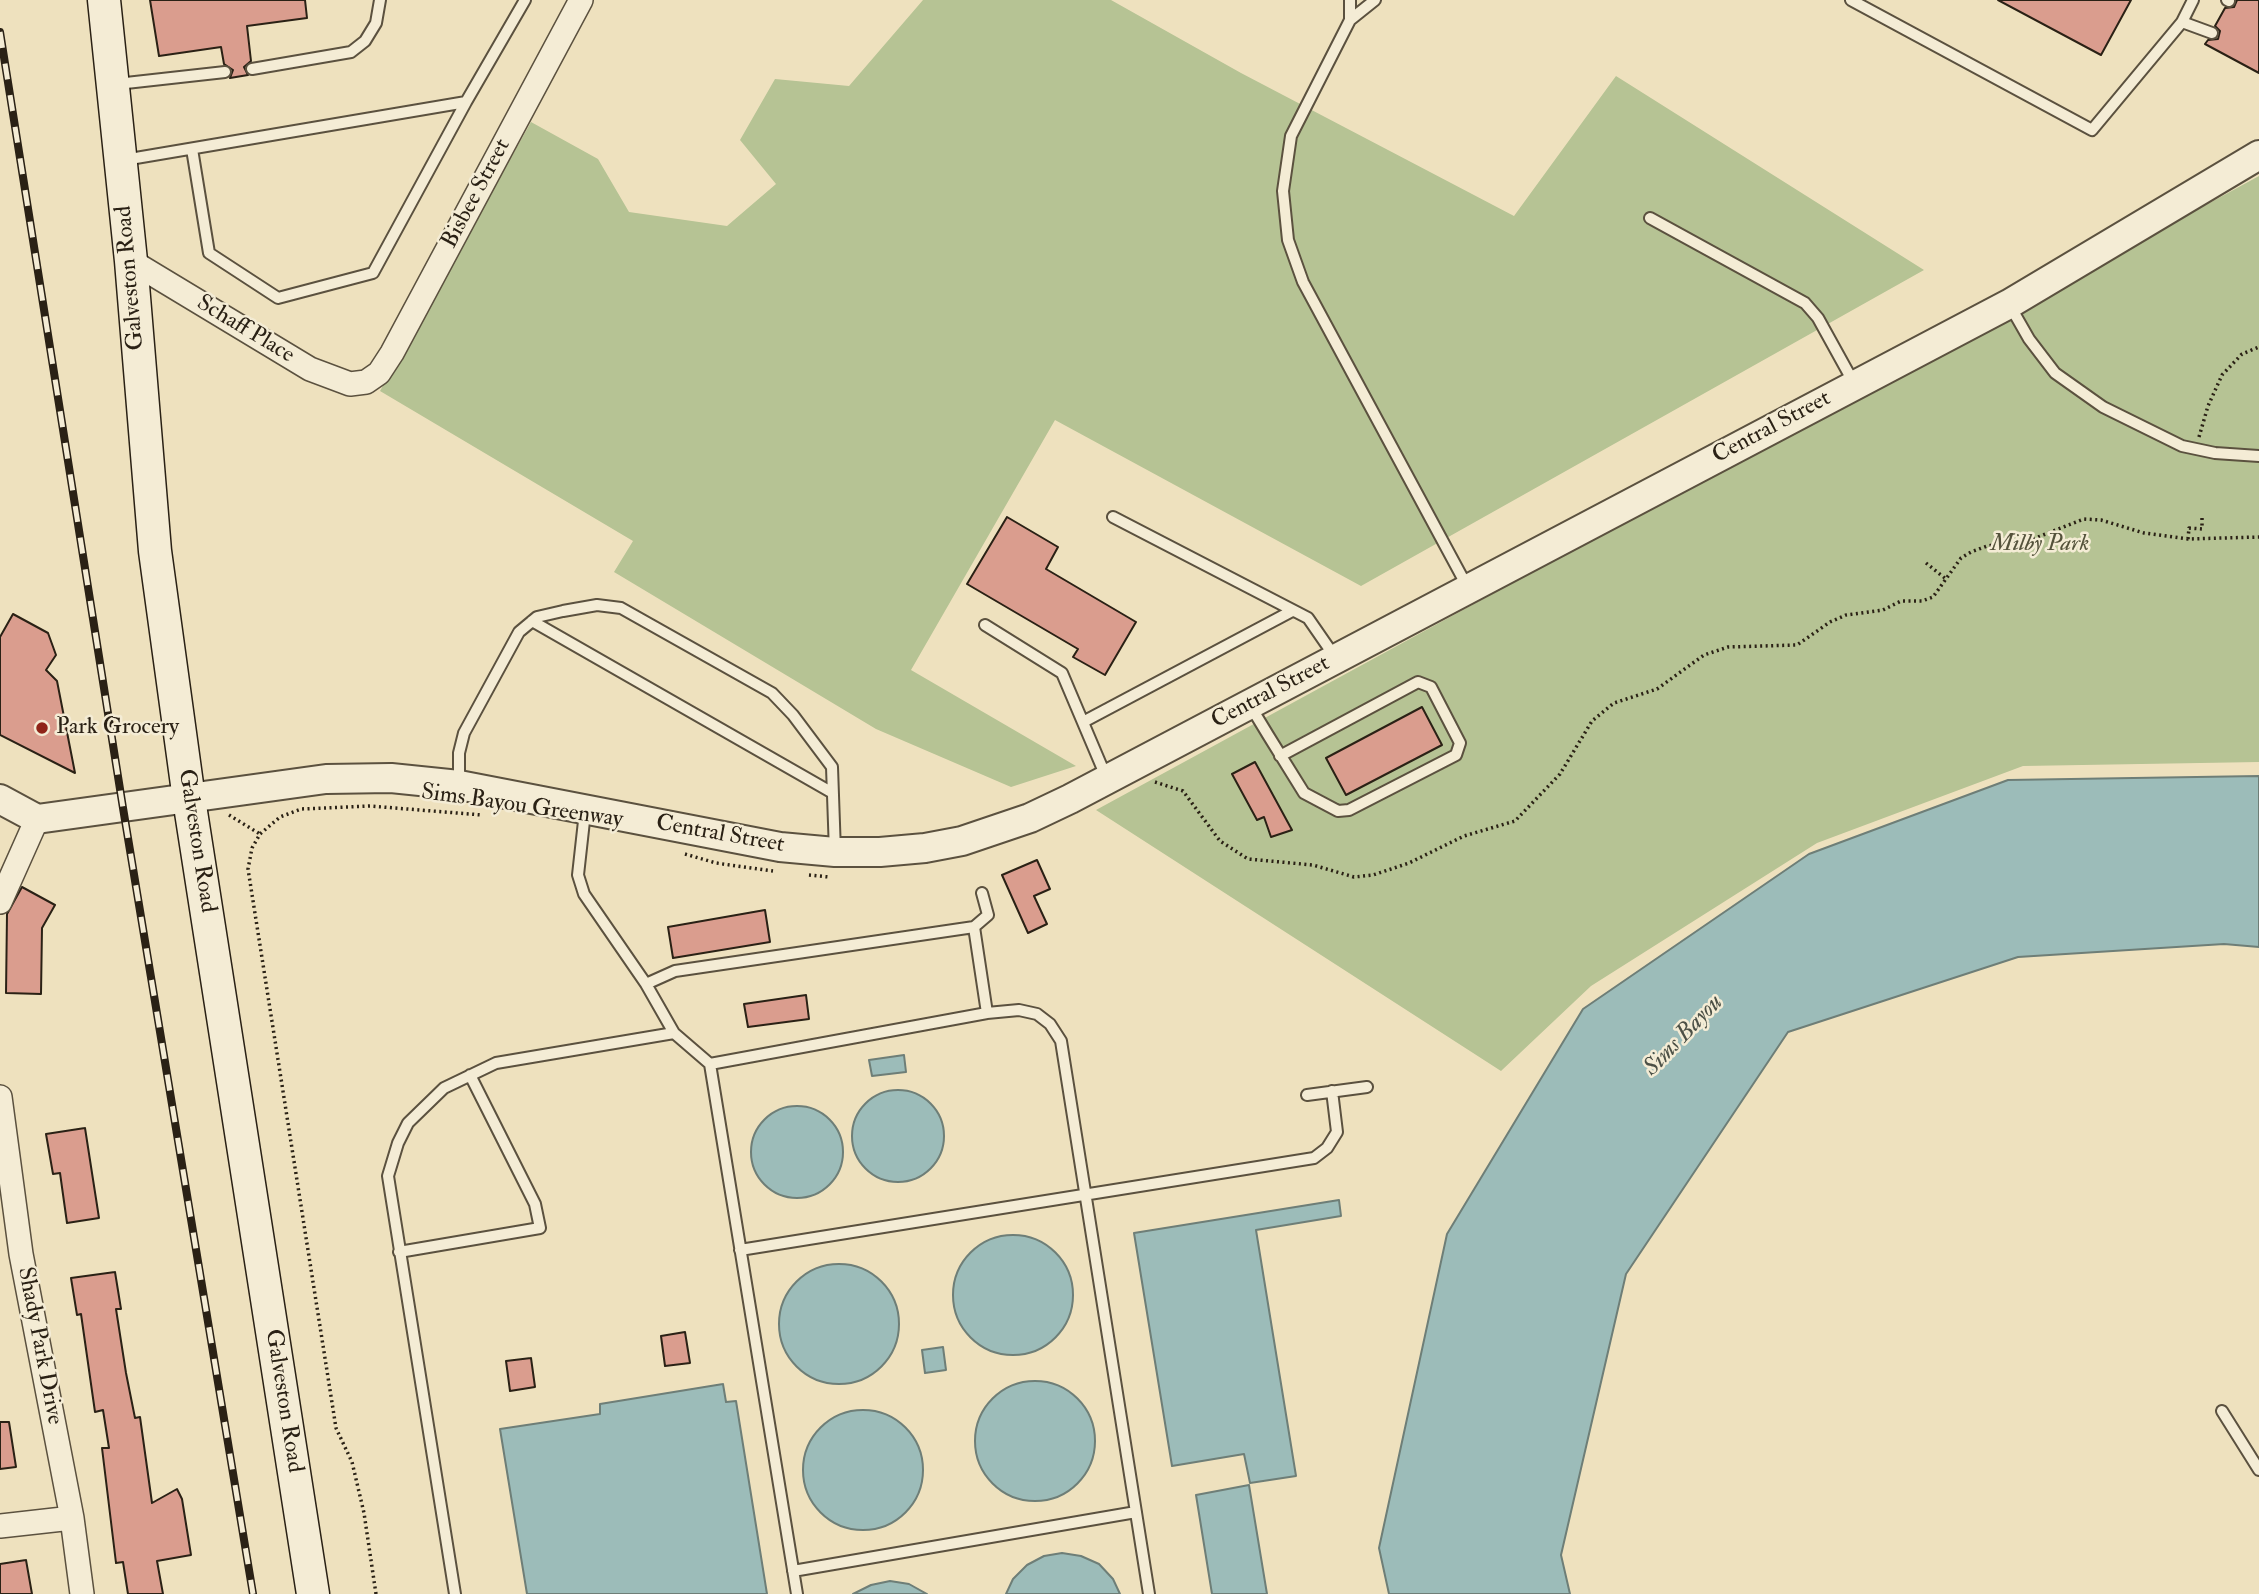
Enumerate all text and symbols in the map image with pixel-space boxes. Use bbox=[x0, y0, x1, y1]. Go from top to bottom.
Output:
street label: Bisbee Street bbox=[437, 135, 517, 253]
street label: Galveston Road bbox=[111, 205, 151, 351]
street label: Schaff Place bbox=[191, 290, 299, 370]
street label: Central Street bbox=[1708, 385, 1836, 471]
park label: Milby Park bbox=[1991, 531, 2089, 559]
street label: Central Street bbox=[1207, 650, 1335, 736]
place label: Park Grocery bbox=[56, 714, 179, 742]
marker: Park Grocery bbox=[34, 720, 50, 736]
street label: Galveston Road bbox=[171, 767, 221, 915]
street label: Sims Bayou Greenway bbox=[419, 779, 625, 835]
street label: Central Street bbox=[654, 810, 786, 860]
water label: Sims Bayou bbox=[1638, 989, 1730, 1083]
street label: Shady Park Drive bbox=[10, 1265, 68, 1427]
street label: Galveston Road bbox=[258, 1327, 308, 1475]

